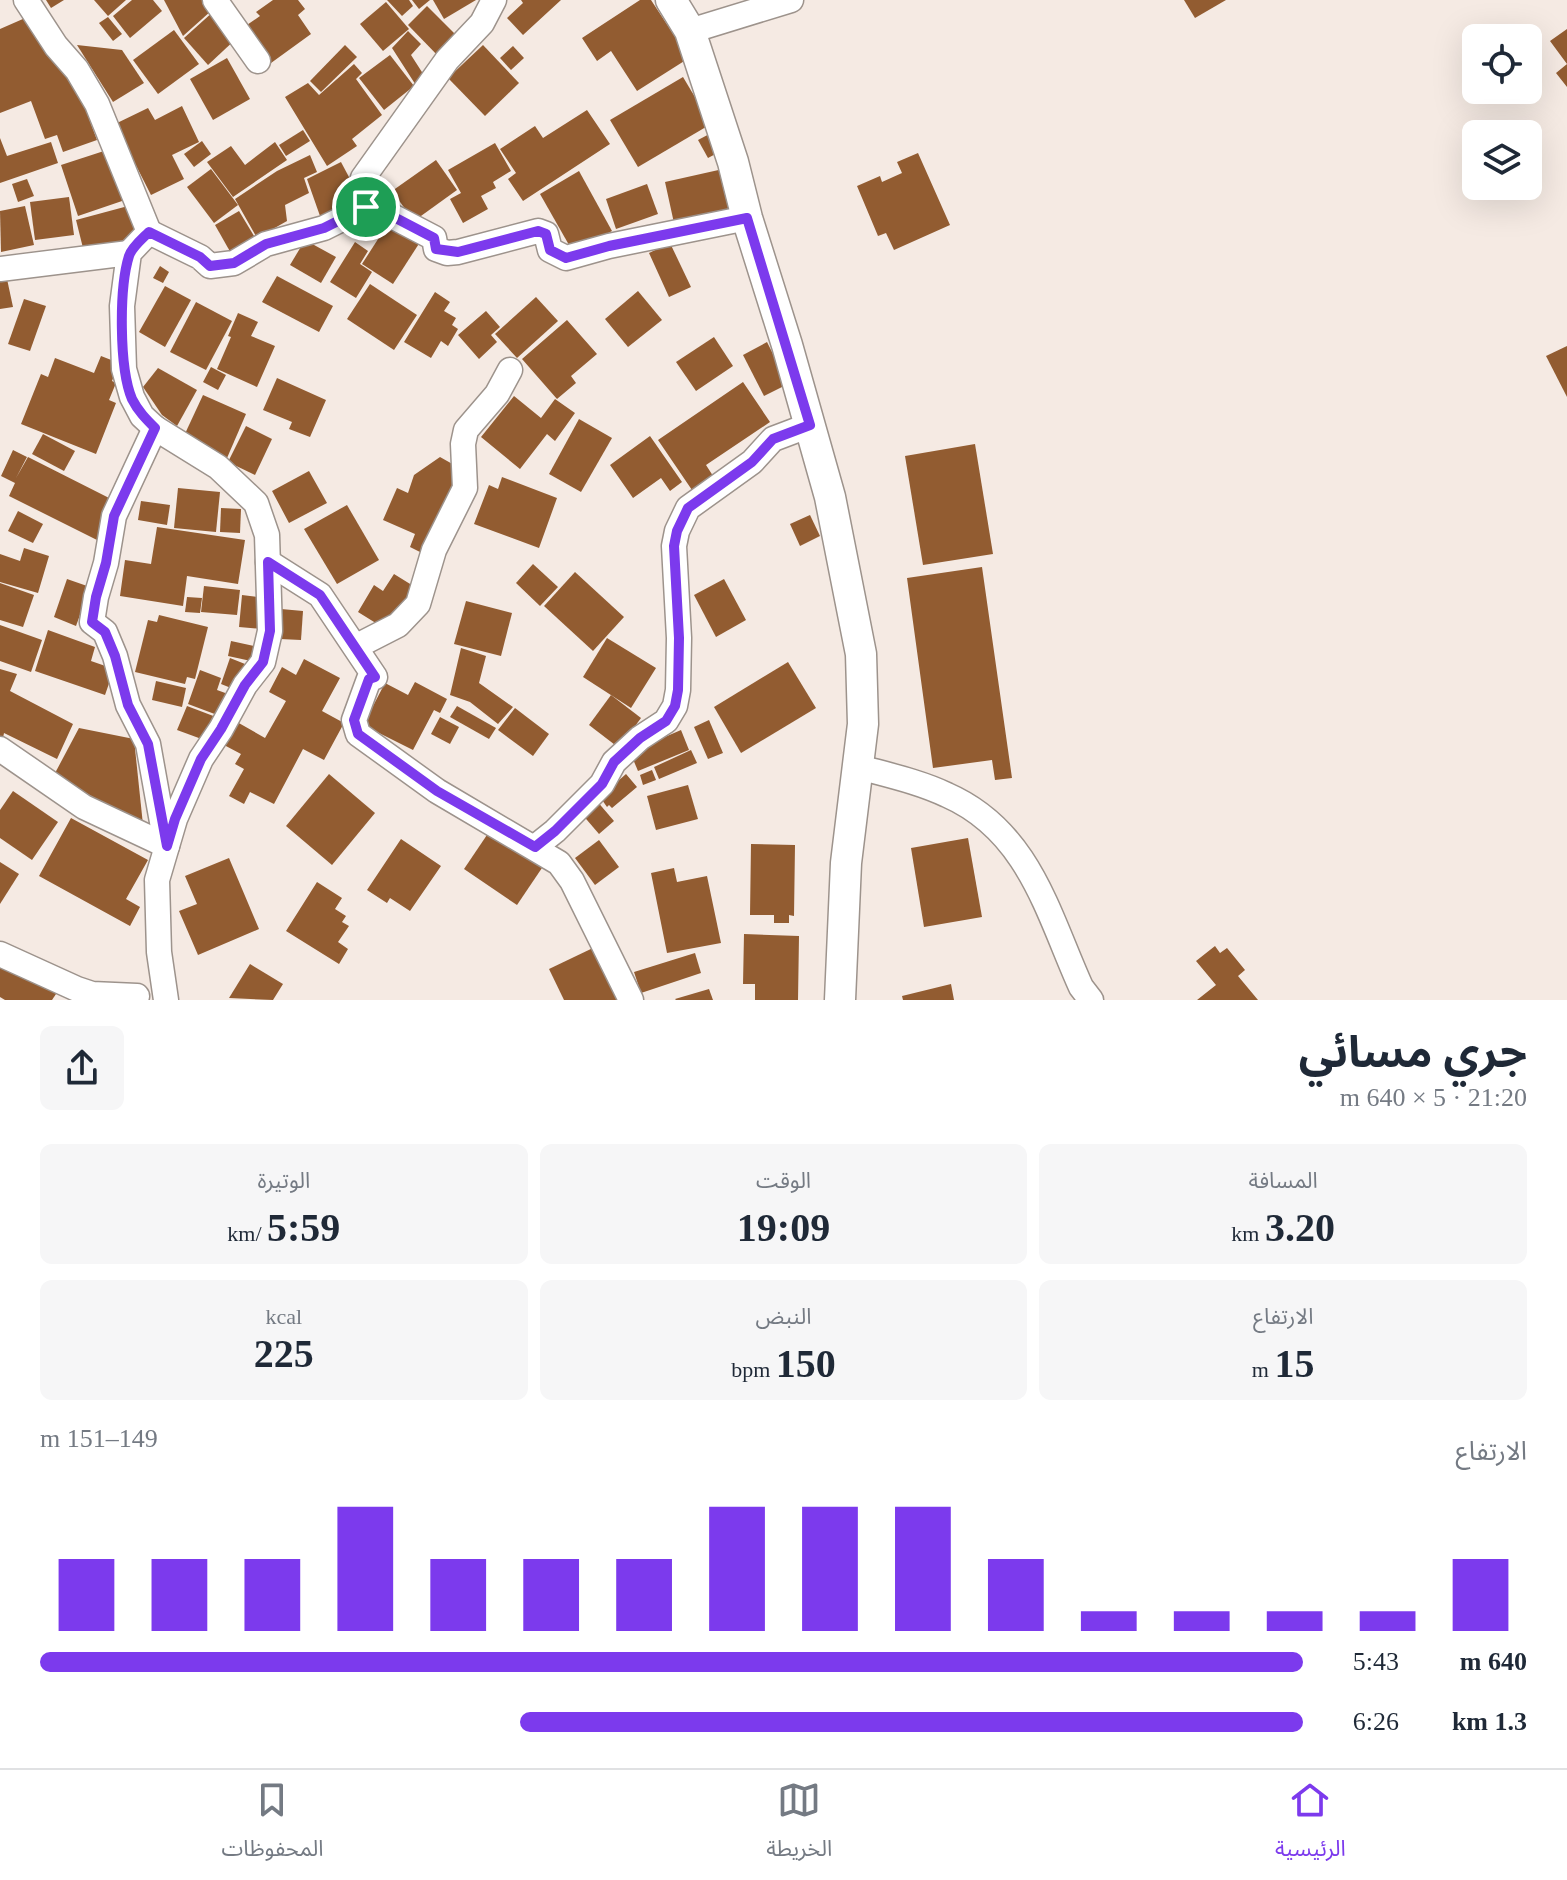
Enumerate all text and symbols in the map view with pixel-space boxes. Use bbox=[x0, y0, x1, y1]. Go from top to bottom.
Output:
map controls bbox=[1462, 24, 1542, 200]
button: locate bbox=[1462, 24, 1542, 104]
button: layers bbox=[1462, 120, 1542, 200]
pin bbox=[332, 173, 400, 241]
icon: arrive bbox=[344, 185, 388, 229]
button: share bbox=[40, 1026, 124, 1110]
text: جري مسائي bbox=[1299, 1028, 1527, 1077]
text: 21:20 · 5 × 640 m bbox=[1340, 1083, 1527, 1112]
text: الوتيرة bbox=[257, 1168, 310, 1193]
text: الوقت bbox=[756, 1168, 811, 1193]
text: المسافة bbox=[1249, 1168, 1318, 1193]
text: 5:59 bbox=[267, 1205, 340, 1250]
text: 19:09 bbox=[737, 1205, 830, 1250]
text: 3.20 bbox=[1265, 1205, 1335, 1250]
text: /km bbox=[227, 1221, 267, 1246]
text: km bbox=[1231, 1221, 1265, 1246]
text: kcal bbox=[266, 1304, 302, 1329]
text: النبض bbox=[756, 1304, 811, 1329]
text: الارتفاع bbox=[1253, 1304, 1313, 1329]
text: 225 bbox=[254, 1331, 314, 1376]
text: 150 bbox=[776, 1341, 836, 1386]
text: 15 bbox=[1274, 1341, 1314, 1386]
text: bpm bbox=[731, 1357, 776, 1382]
text: m bbox=[1252, 1357, 1274, 1382]
text: 149–151 m bbox=[40, 1424, 158, 1453]
text: الارتفاع bbox=[1456, 1437, 1527, 1466]
text: 5:43 bbox=[1353, 1647, 1399, 1676]
text: 640 m bbox=[1460, 1647, 1527, 1676]
text: 6:26 bbox=[1353, 1707, 1399, 1736]
text: 1.3 km bbox=[1452, 1707, 1527, 1736]
tab: المحفوظات bbox=[221, 1778, 324, 1872]
tab: الخريطة bbox=[766, 1778, 832, 1872]
tab: الرئيسية bbox=[1275, 1778, 1346, 1872]

